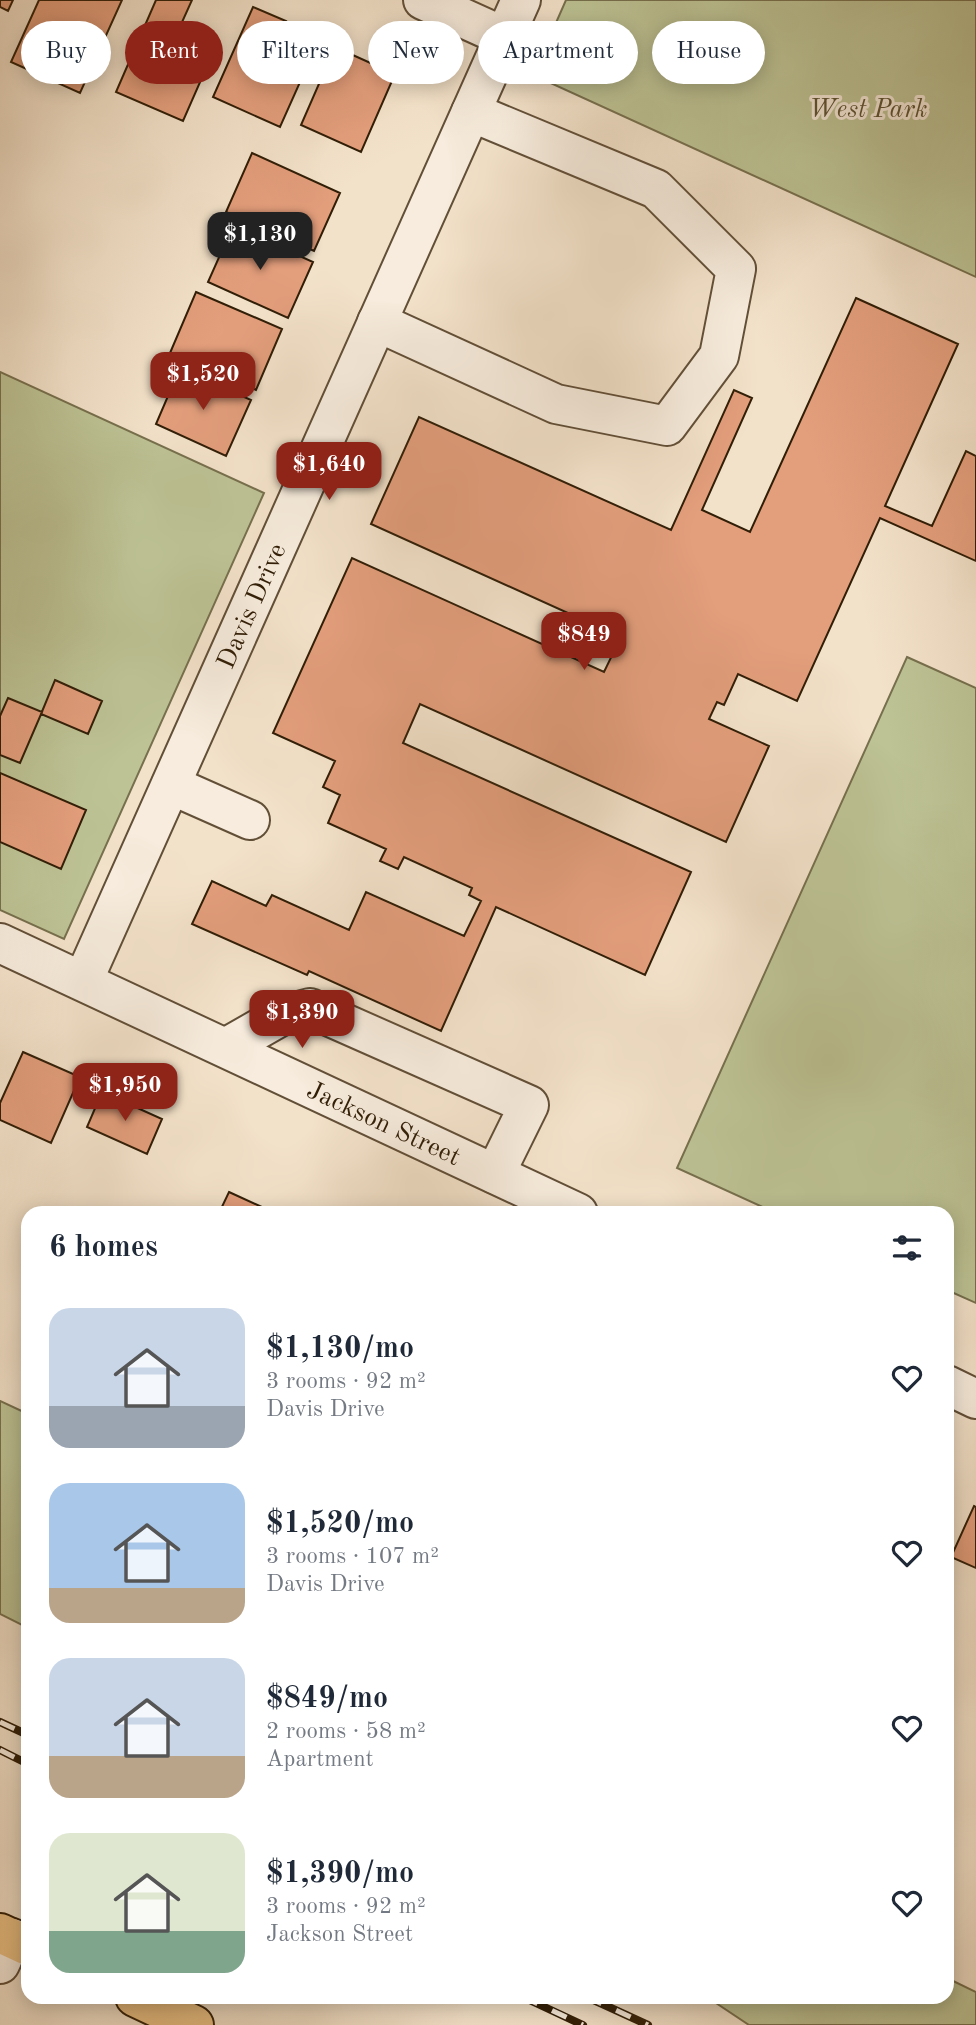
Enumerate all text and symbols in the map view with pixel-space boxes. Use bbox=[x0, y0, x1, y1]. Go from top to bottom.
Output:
chip: Buy bbox=[21, 21, 111, 84]
chip: Rent bbox=[125, 21, 223, 84]
chip: Filters bbox=[237, 21, 354, 84]
chip: New bbox=[368, 21, 464, 84]
chip: Apartment bbox=[478, 21, 638, 84]
chip: House bbox=[652, 21, 765, 84]
park label: West Park bbox=[809, 97, 927, 123]
pin: $1,130 bbox=[203, 212, 317, 272]
text: $1,130 bbox=[223, 223, 297, 246]
pin: $1,520 bbox=[146, 352, 260, 412]
text: $1,520 bbox=[166, 363, 240, 386]
pin: $1,640 bbox=[272, 442, 386, 502]
text: $1,640 bbox=[292, 453, 366, 476]
street label: Davis Drive bbox=[213, 540, 292, 673]
pin: $849 bbox=[543, 612, 625, 672]
text: $849 bbox=[557, 623, 611, 646]
pin: $1,390 bbox=[245, 990, 359, 1050]
text: $1,390 bbox=[265, 1001, 339, 1024]
pin: $1,950 bbox=[68, 1064, 182, 1123]
text: $1,950 bbox=[88, 1074, 162, 1097]
street label: Jackson Street bbox=[302, 1077, 464, 1171]
icon: filters bbox=[888, 1229, 926, 1267]
text: 6 homes bbox=[49, 1233, 158, 1263]
text: $1,130/mo bbox=[266, 1334, 414, 1364]
icon: home bbox=[105, 1336, 189, 1420]
icon: heart bbox=[888, 1359, 926, 1397]
text: 3 rooms · 92 m² bbox=[266, 1370, 426, 1393]
text: Davis Drive bbox=[266, 1398, 385, 1421]
text: $1,520/mo bbox=[266, 1509, 414, 1539]
icon: home bbox=[105, 1511, 189, 1595]
icon: heart bbox=[888, 1534, 926, 1572]
text: 3 rooms · 107 m² bbox=[266, 1545, 439, 1568]
text: Davis Drive bbox=[266, 1573, 385, 1596]
text: $849/mo bbox=[266, 1684, 388, 1714]
icon: home bbox=[105, 1686, 189, 1770]
icon: heart bbox=[888, 1709, 926, 1747]
text: 2 rooms · 58 m² bbox=[266, 1720, 426, 1743]
text: Apartment bbox=[266, 1748, 374, 1771]
text: $1,390/mo bbox=[266, 1859, 414, 1889]
icon: home bbox=[105, 1861, 189, 1945]
icon: heart bbox=[888, 1884, 926, 1922]
text: 3 rooms · 92 m² bbox=[266, 1895, 426, 1918]
text: Jackson Street bbox=[266, 1923, 413, 1946]

